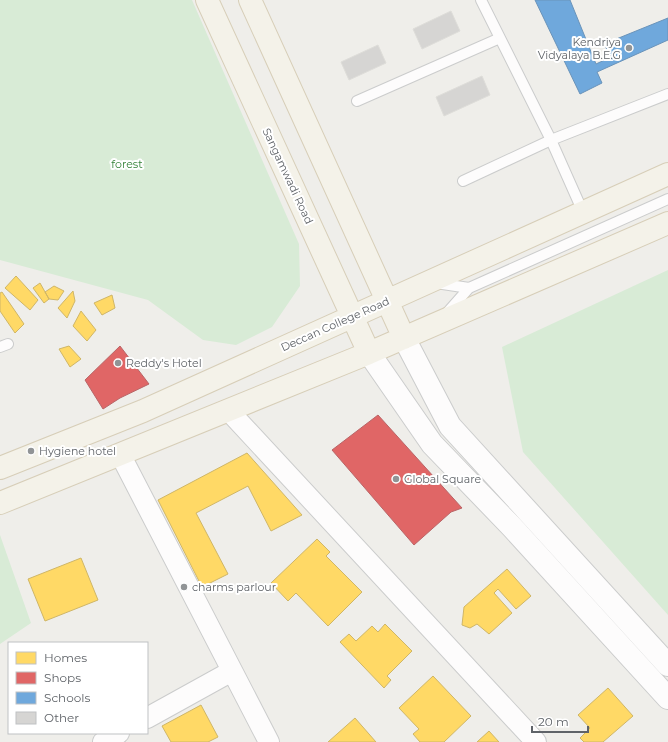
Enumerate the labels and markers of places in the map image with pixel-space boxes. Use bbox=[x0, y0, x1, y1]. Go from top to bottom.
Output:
place label: Kendriya Vidyalaya B.E.G bbox=[538, 35, 621, 62]
marker: Kendriya Vidyalaya B.E.G bbox=[624, 43, 634, 53]
place label: Reddy's Hotel bbox=[126, 356, 202, 370]
marker: Reddy's Hotel bbox=[113, 358, 123, 368]
place label: Hygiene hotel bbox=[39, 444, 116, 458]
marker: Hygiene hotel bbox=[26, 446, 36, 456]
place label: Global Square bbox=[404, 472, 481, 486]
marker: Global Square bbox=[391, 474, 401, 484]
place label: charms parlour bbox=[192, 580, 276, 594]
marker: charms parlour bbox=[179, 582, 189, 592]

